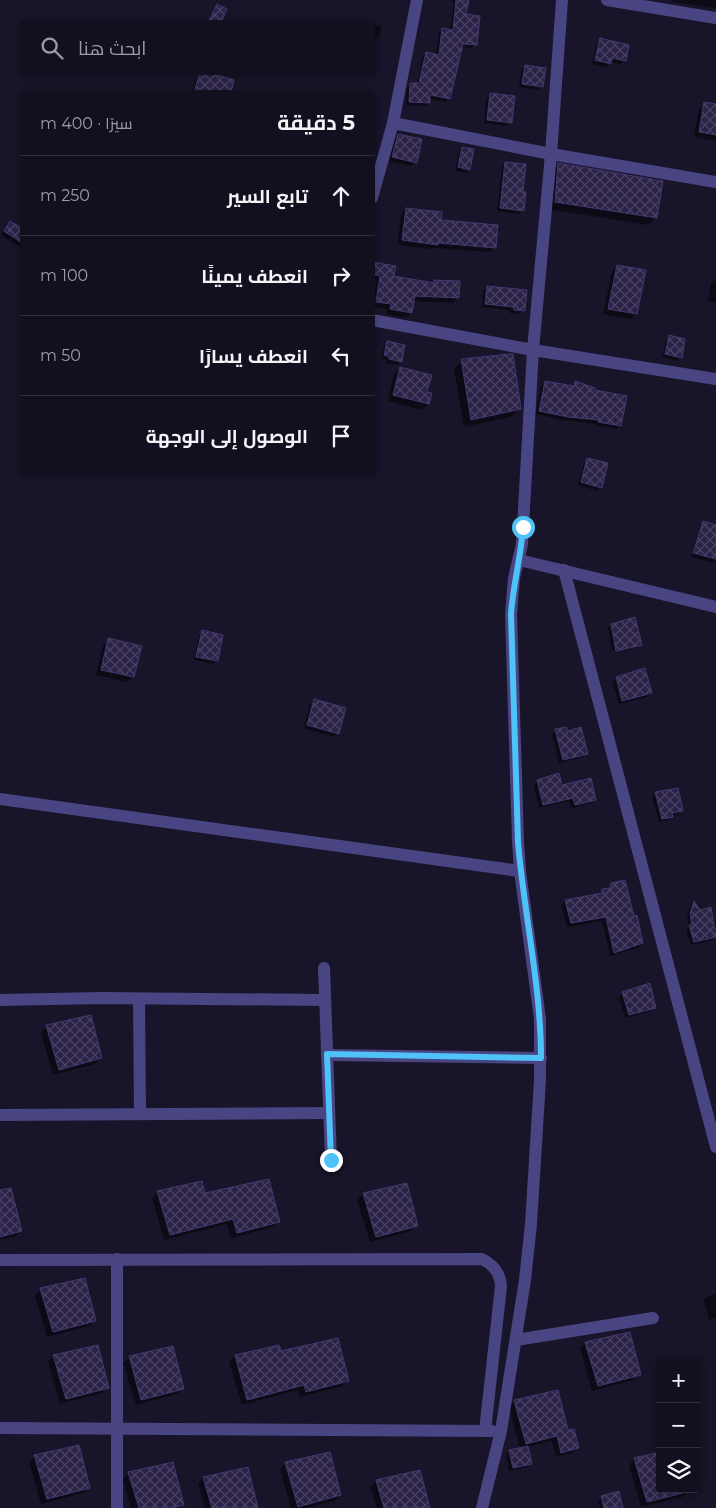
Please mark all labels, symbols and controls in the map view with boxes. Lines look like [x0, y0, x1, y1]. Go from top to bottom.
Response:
search box [20, 20, 375, 75]
icon: search [38, 34, 66, 62]
text: ابحث هنا [78, 37, 146, 60]
text: 5 دقيقة [277, 110, 355, 135]
text: سيرًا · 400 m [40, 114, 132, 133]
icon: ahead [327, 182, 355, 210]
text: تابع السير [227, 185, 308, 208]
text: 250 m [40, 186, 90, 205]
icon: right [327, 262, 355, 290]
text: انعطف يمينًا [201, 265, 308, 288]
text: 100 m [40, 266, 88, 285]
icon: left [327, 342, 355, 370]
text: انعطف يسارًا [199, 345, 308, 368]
text: 50 m [40, 346, 81, 365]
icon: arrive [327, 422, 355, 450]
text: الوصول إلى الوجهة [146, 425, 308, 448]
route start [512, 516, 535, 539]
route end [320, 1149, 343, 1172]
map controls [656, 1358, 701, 1493]
button: + [656, 1358, 701, 1403]
button: − [656, 1403, 701, 1448]
button: layers [656, 1448, 701, 1493]

